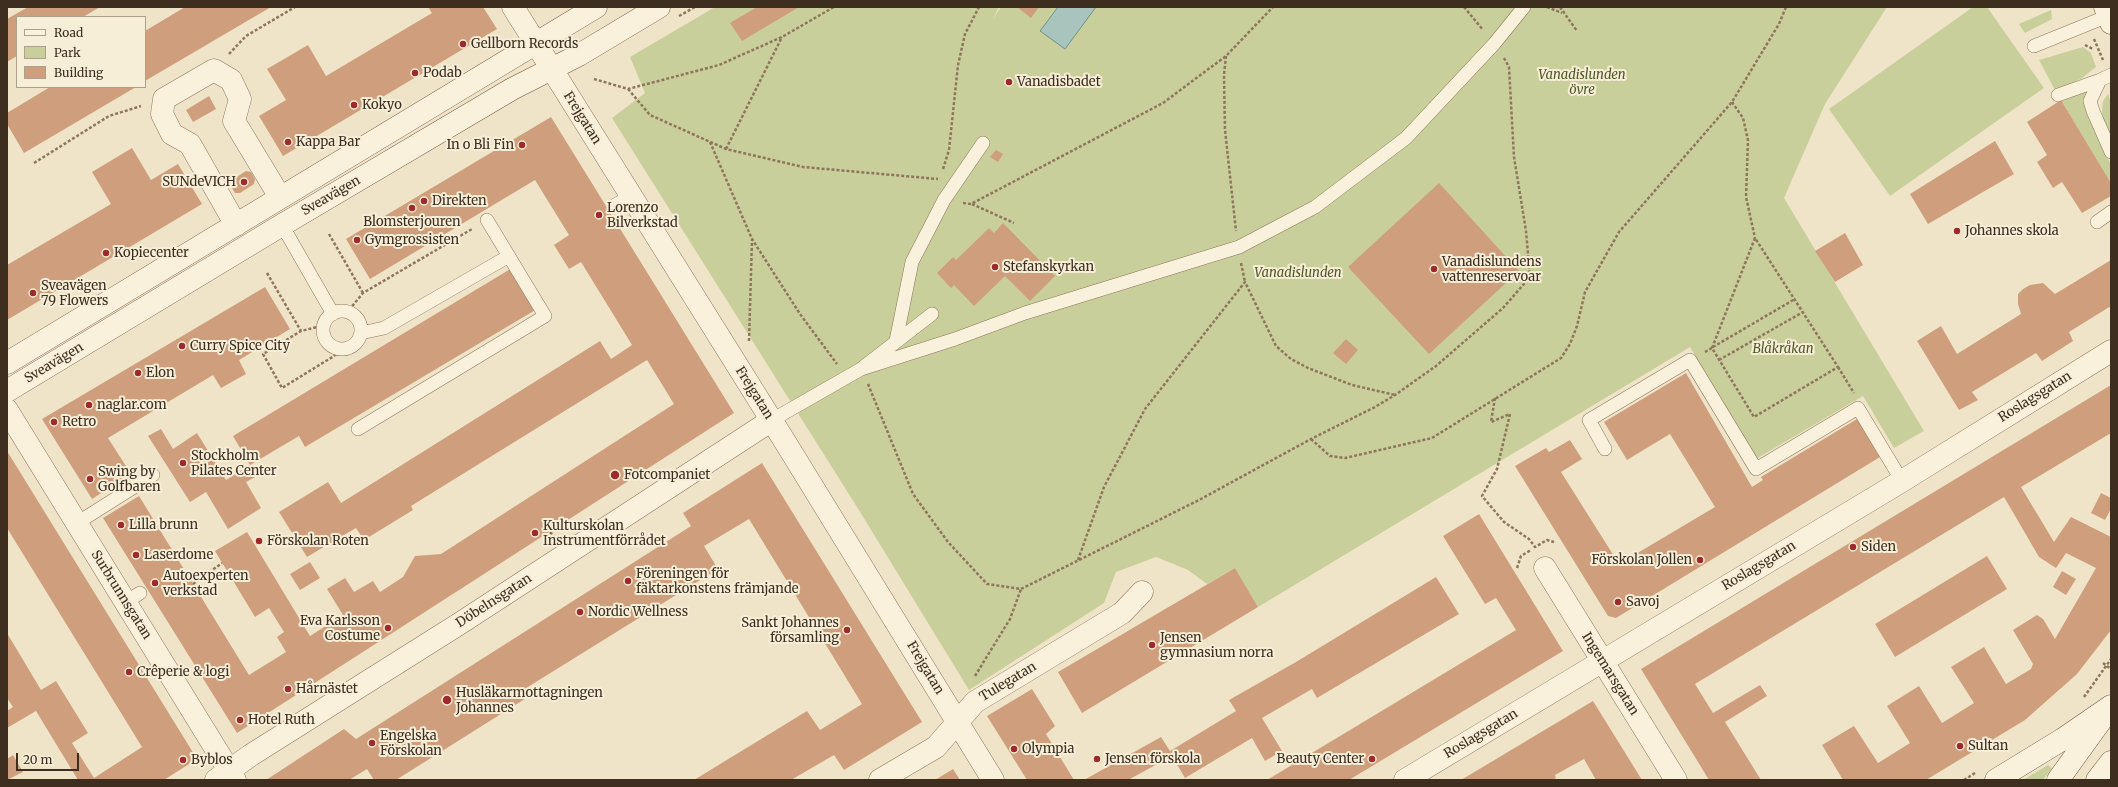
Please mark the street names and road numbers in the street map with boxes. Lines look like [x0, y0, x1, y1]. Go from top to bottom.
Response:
street label: Frejgatan [560, 89, 604, 147]
street label: Sveavägen [299, 173, 363, 219]
street label: Sveavägen [22, 339, 86, 387]
street label: Frejgatan [732, 364, 776, 422]
street label: Roslagsgatan [1996, 368, 2074, 426]
street label: Roslagsgatan [1719, 538, 1799, 594]
street label: Surbrunnsgatan [87, 548, 155, 642]
street label: Döbelnsgatan [453, 571, 535, 631]
street label: Ingemarsgatan [1578, 630, 1642, 718]
street label: Frejgatan [903, 639, 947, 697]
street label: Tulegatan [977, 659, 1039, 705]
street label: Roslagsgatan [1441, 706, 1521, 762]

